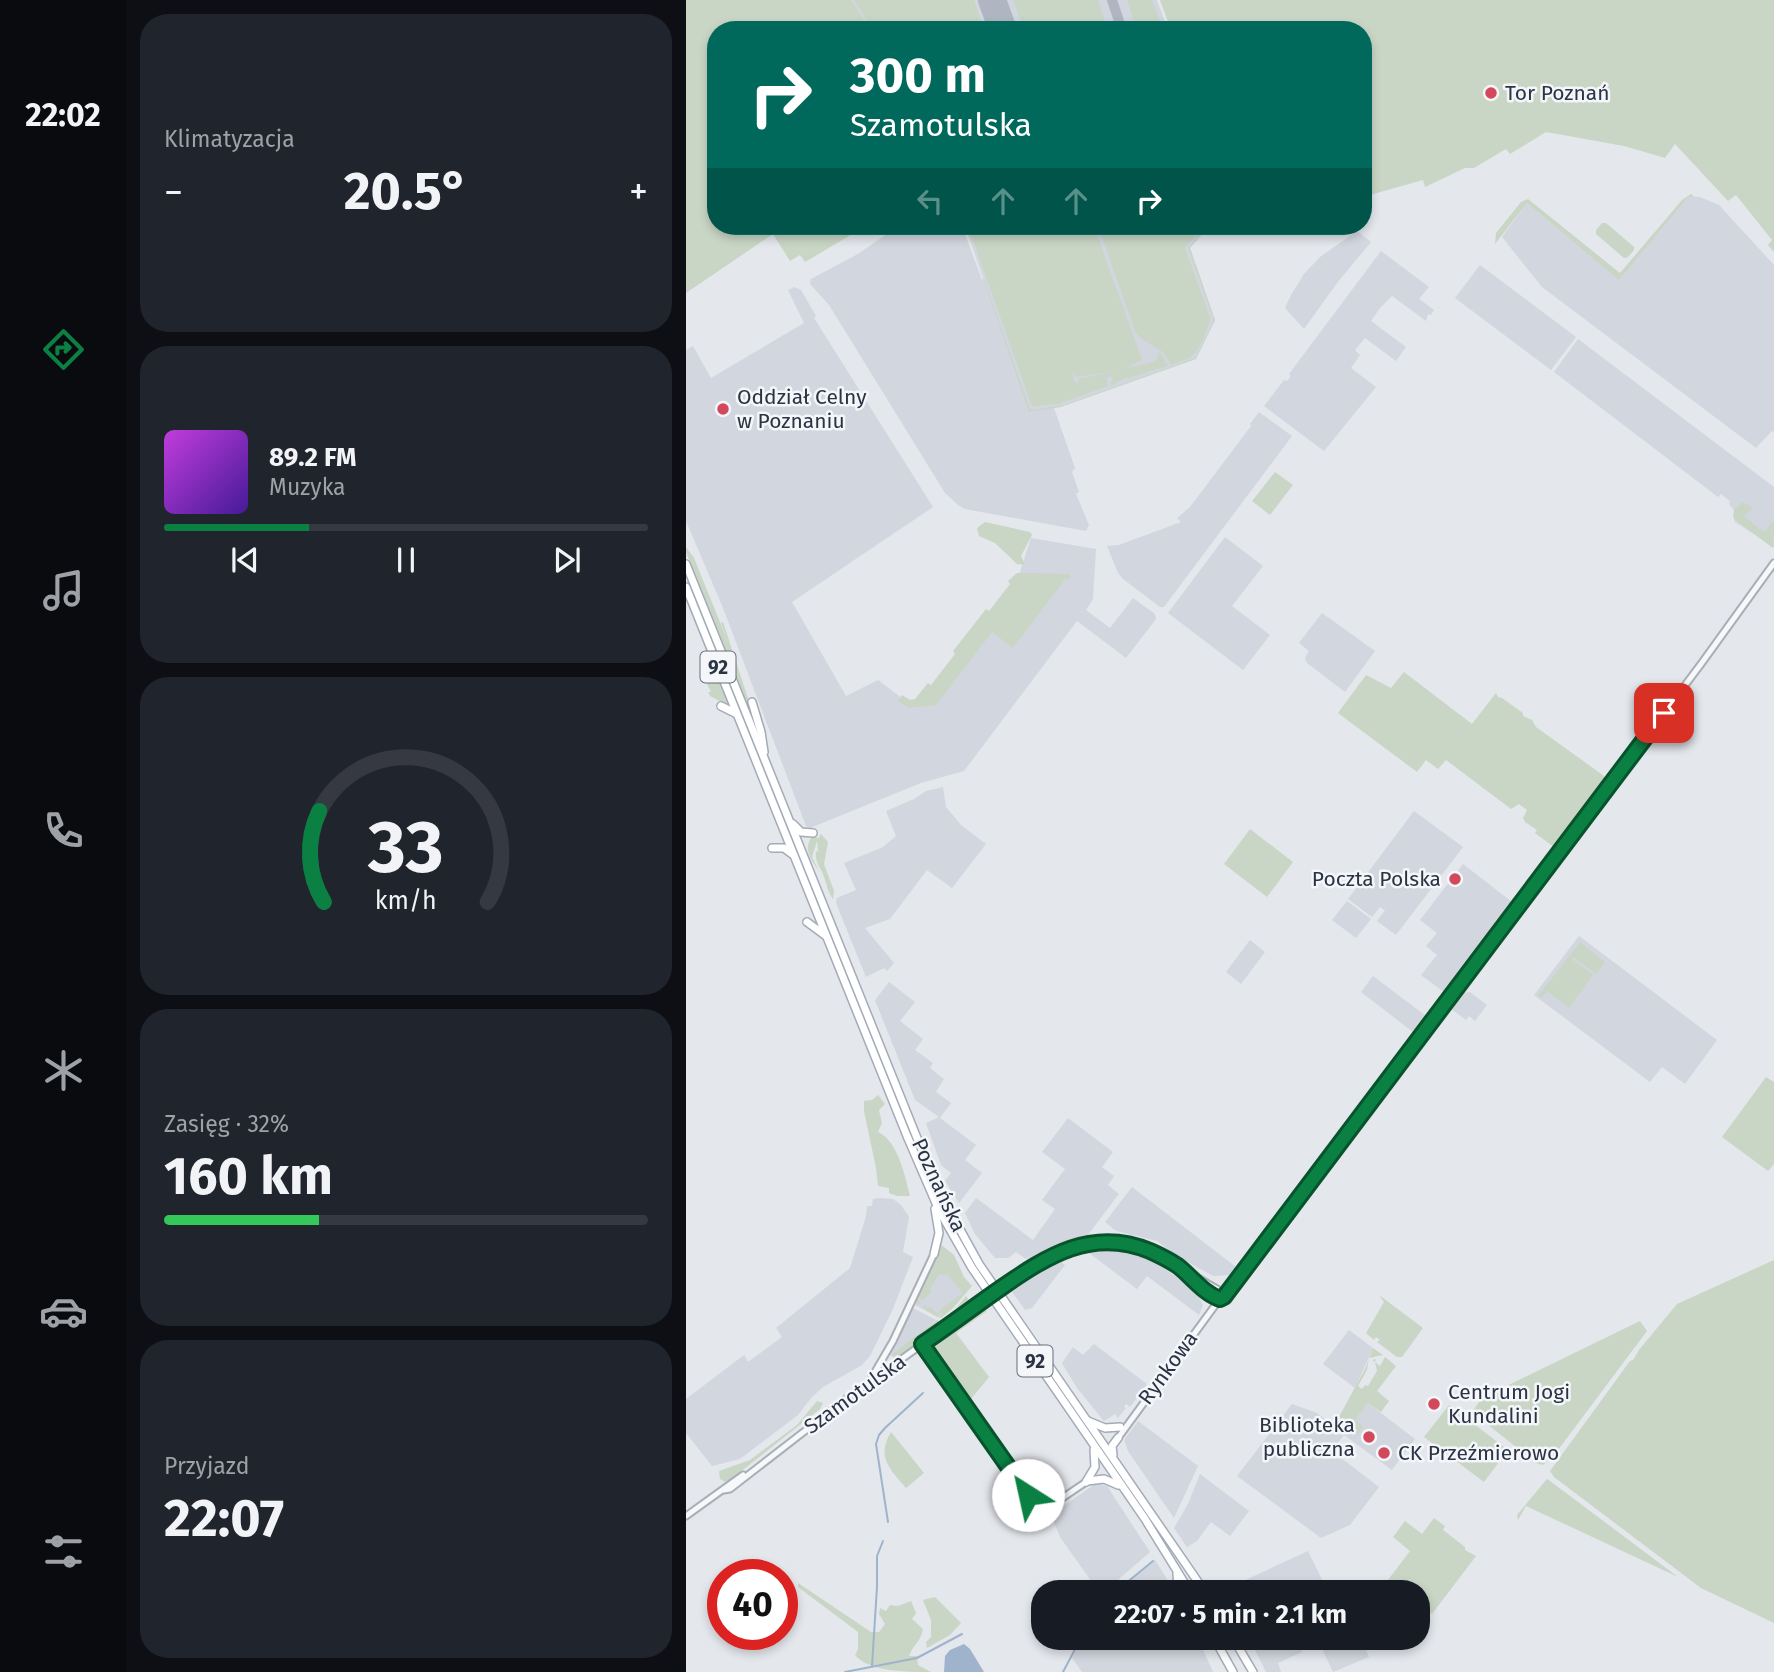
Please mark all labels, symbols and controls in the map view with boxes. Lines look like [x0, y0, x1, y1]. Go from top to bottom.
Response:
text: 300 m [850, 46, 986, 105]
icon: right [735, 49, 826, 140]
place label: Tor Poznań [1505, 80, 1610, 106]
marker: Tor Poznań [1483, 85, 1499, 101]
text: 22:02 [25, 96, 101, 134]
text: Szamotulska [850, 106, 1032, 144]
text: Klimatyzacja [164, 125, 295, 153]
text: 20.5° [344, 160, 468, 223]
text: − [164, 169, 183, 215]
text: + [629, 169, 648, 215]
icon: left [911, 182, 949, 220]
icon: ahead [984, 182, 1022, 220]
icon: ahead [1057, 182, 1095, 220]
icon: right [1130, 182, 1168, 220]
icon: directions [39, 325, 88, 374]
place label: Oddział Celny w Poznaniu [737, 384, 867, 434]
marker: Oddział Celny w Poznaniu [715, 401, 731, 417]
text: 89.2 FM [269, 442, 357, 473]
text: Muzyka [269, 473, 346, 501]
icon: previous [226, 541, 264, 579]
icon: pause [387, 541, 425, 579]
icon: next [548, 541, 586, 579]
icon: music [39, 566, 88, 615]
road number: 92 [700, 652, 736, 682]
pin [1634, 683, 1694, 743]
icon: arrive [1645, 694, 1683, 732]
text: 33 [367, 804, 444, 891]
icon: phone [39, 806, 88, 855]
place label: Poczta Polska [1312, 866, 1441, 892]
marker: Poczta Polska [1447, 871, 1463, 887]
text: km/h [375, 886, 437, 916]
icon: climate [39, 1046, 88, 1095]
text: Zasięg · 32% [164, 1110, 289, 1138]
street label: Poznańska [906, 1134, 972, 1236]
text: 160 km [164, 1145, 333, 1208]
icon: car [39, 1287, 88, 1336]
street label: Rynkowa [1133, 1326, 1203, 1410]
road number: 92 [1018, 1345, 1052, 1376]
street label: Szamotulska [799, 1348, 911, 1440]
place label: Centrum Jogi Kundalini [1448, 1379, 1570, 1429]
marker: Centrum Jogi Kundalini [1426, 1396, 1442, 1412]
place label: Biblioteka publiczna [1259, 1412, 1355, 1462]
marker: Biblioteka publiczna [1361, 1429, 1377, 1445]
place label: CK Przeźmierowo [1398, 1440, 1559, 1466]
marker: CK Przeźmierowo [1376, 1445, 1392, 1461]
text: Przyjazd [164, 1452, 250, 1480]
position arrow [991, 1458, 1065, 1532]
text: 22:07 [164, 1487, 284, 1550]
icon: filters [39, 1527, 88, 1576]
speed limit sign: 40 [707, 1559, 798, 1650]
text: 22:07 · 5 min · 2.1 km [1114, 1599, 1347, 1630]

